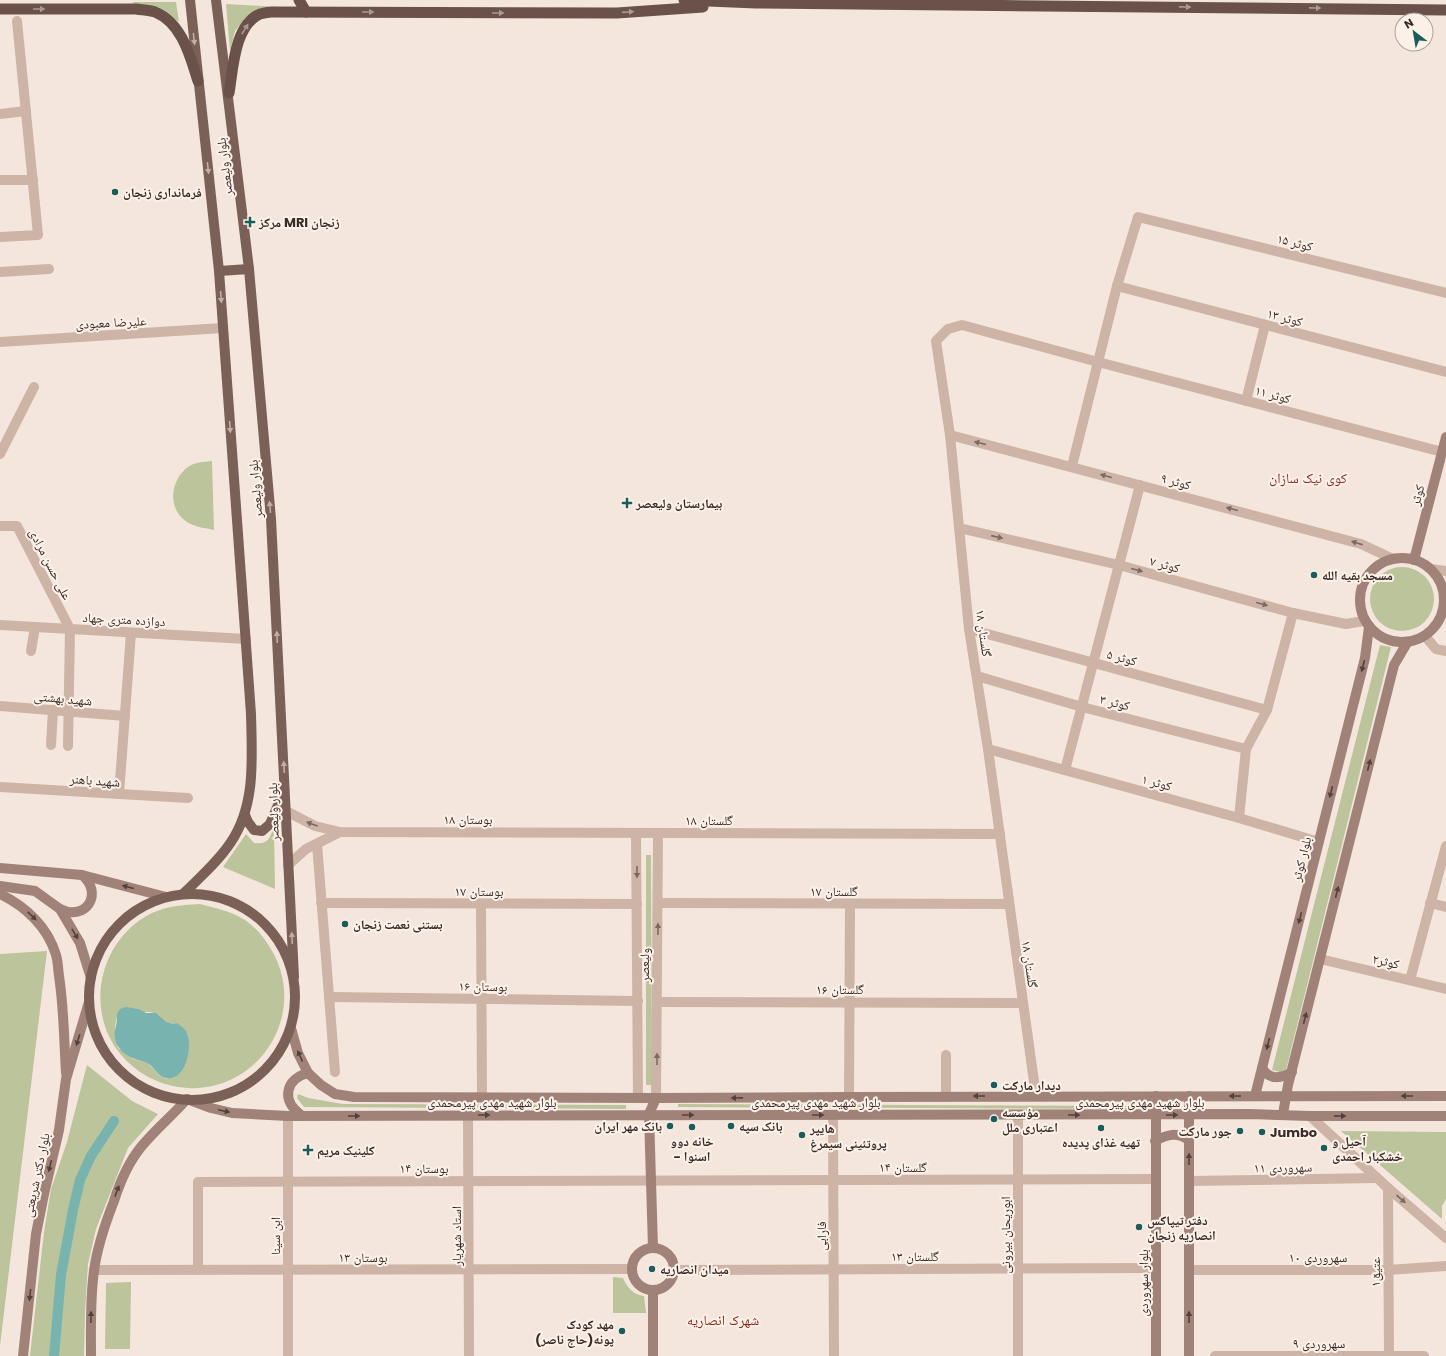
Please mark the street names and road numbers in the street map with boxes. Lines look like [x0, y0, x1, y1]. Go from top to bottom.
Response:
street label: بلوار ولیعصر [211, 137, 238, 198]
street label: ۱۵ کوثر [1275, 229, 1315, 256]
street label: کوثر ۱۳ [1265, 304, 1305, 332]
street label: علیرضا معبودی [75, 311, 148, 334]
street label: کوثر ۱۱ [1253, 381, 1293, 409]
street label: بلوار ولیعصر [243, 459, 268, 520]
street label: کوثر ۹ [1159, 468, 1194, 495]
street label: کوثر [1405, 482, 1430, 509]
street label: علی حسن مرادی [24, 525, 77, 604]
street label: کوثر ۷ [1148, 551, 1183, 578]
street label: دوازده متری جهاد [82, 608, 166, 631]
street label: گلستان ۱۸ [971, 608, 996, 659]
street label: کوثر ۵ [1105, 644, 1140, 671]
street label: شهید بهشتی [33, 686, 93, 711]
street label: کوثر ۳ [1098, 690, 1133, 716]
street label: شهید باهنر [68, 769, 121, 792]
street label: کوثر ۱ [1140, 769, 1175, 796]
street label: بلوار ولیعصر [263, 782, 284, 843]
street label: بوستان ۱۸ [444, 810, 492, 829]
street label: گلستان ۱۸ [685, 811, 734, 830]
street label: بلوار کوثر [1287, 835, 1316, 885]
street label: بوستان ۱۷ [455, 882, 503, 901]
street label: گلستان ۱۷ [810, 882, 859, 901]
street label: گلستان ۱۸ [1017, 939, 1042, 990]
street label: ولیعصر [635, 948, 654, 983]
street label: کوثر۲ [1371, 949, 1402, 974]
street label: بوستان ۱۶ [458, 977, 508, 996]
street label: گلستان ۱۶ [816, 980, 865, 999]
street label: بلوار شهید مهدی پیرمحمدی [427, 1093, 557, 1112]
street label: بلوار شهید مهدی پیرمحمدی [751, 1093, 881, 1112]
street label: بلوار شهید مهدی پیرمحمدی [1075, 1093, 1205, 1112]
street label: بلوار دکتر شریعتی [18, 1131, 55, 1219]
street label: سهروردی ١١ [1254, 1157, 1312, 1178]
street label: گلستان ۱۴ [879, 1158, 928, 1177]
street label: بوستان ۱۴ [400, 1159, 448, 1178]
street label: ابوریحان بیرونی [996, 1196, 1015, 1274]
street label: استاد شهریار [447, 1206, 466, 1267]
street label: ابن سینا [266, 1217, 285, 1255]
street label: فارابی [812, 1221, 831, 1251]
street label: گلستان ۱۳ [891, 1247, 940, 1266]
street label: بوستان ۱۳ [339, 1248, 387, 1267]
street label: سهروردی ۱۰ [1289, 1248, 1347, 1267]
street label: بلوار سهروردی [1134, 1249, 1153, 1317]
street label: عتیق۱ [1366, 1257, 1385, 1287]
street label: سهروردی ۹ [1293, 1334, 1345, 1353]

